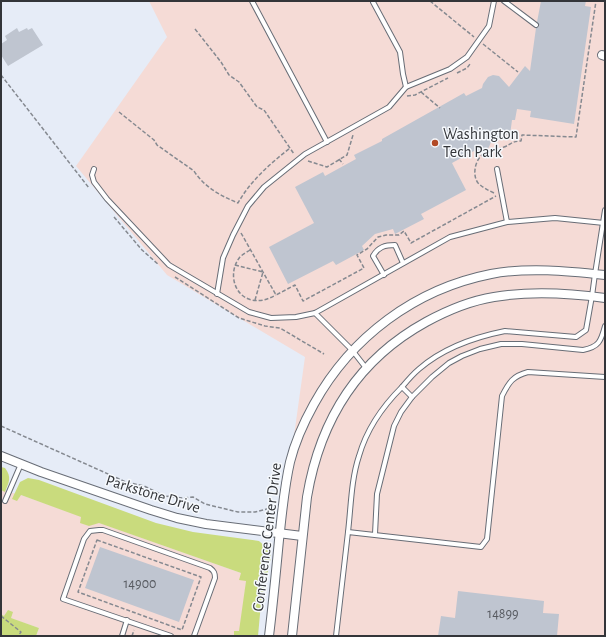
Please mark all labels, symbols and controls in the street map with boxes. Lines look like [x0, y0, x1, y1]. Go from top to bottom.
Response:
place label: Washington Tech Park [443, 126, 519, 160]
marker: Washington Tech Park [430, 138, 440, 148]
street label: Conference Center Drive [250, 462, 284, 612]
street label: Parkstone Drive [104, 472, 202, 516]
house number: 14900 [124, 577, 156, 591]
house number: 14899 [487, 607, 519, 621]

